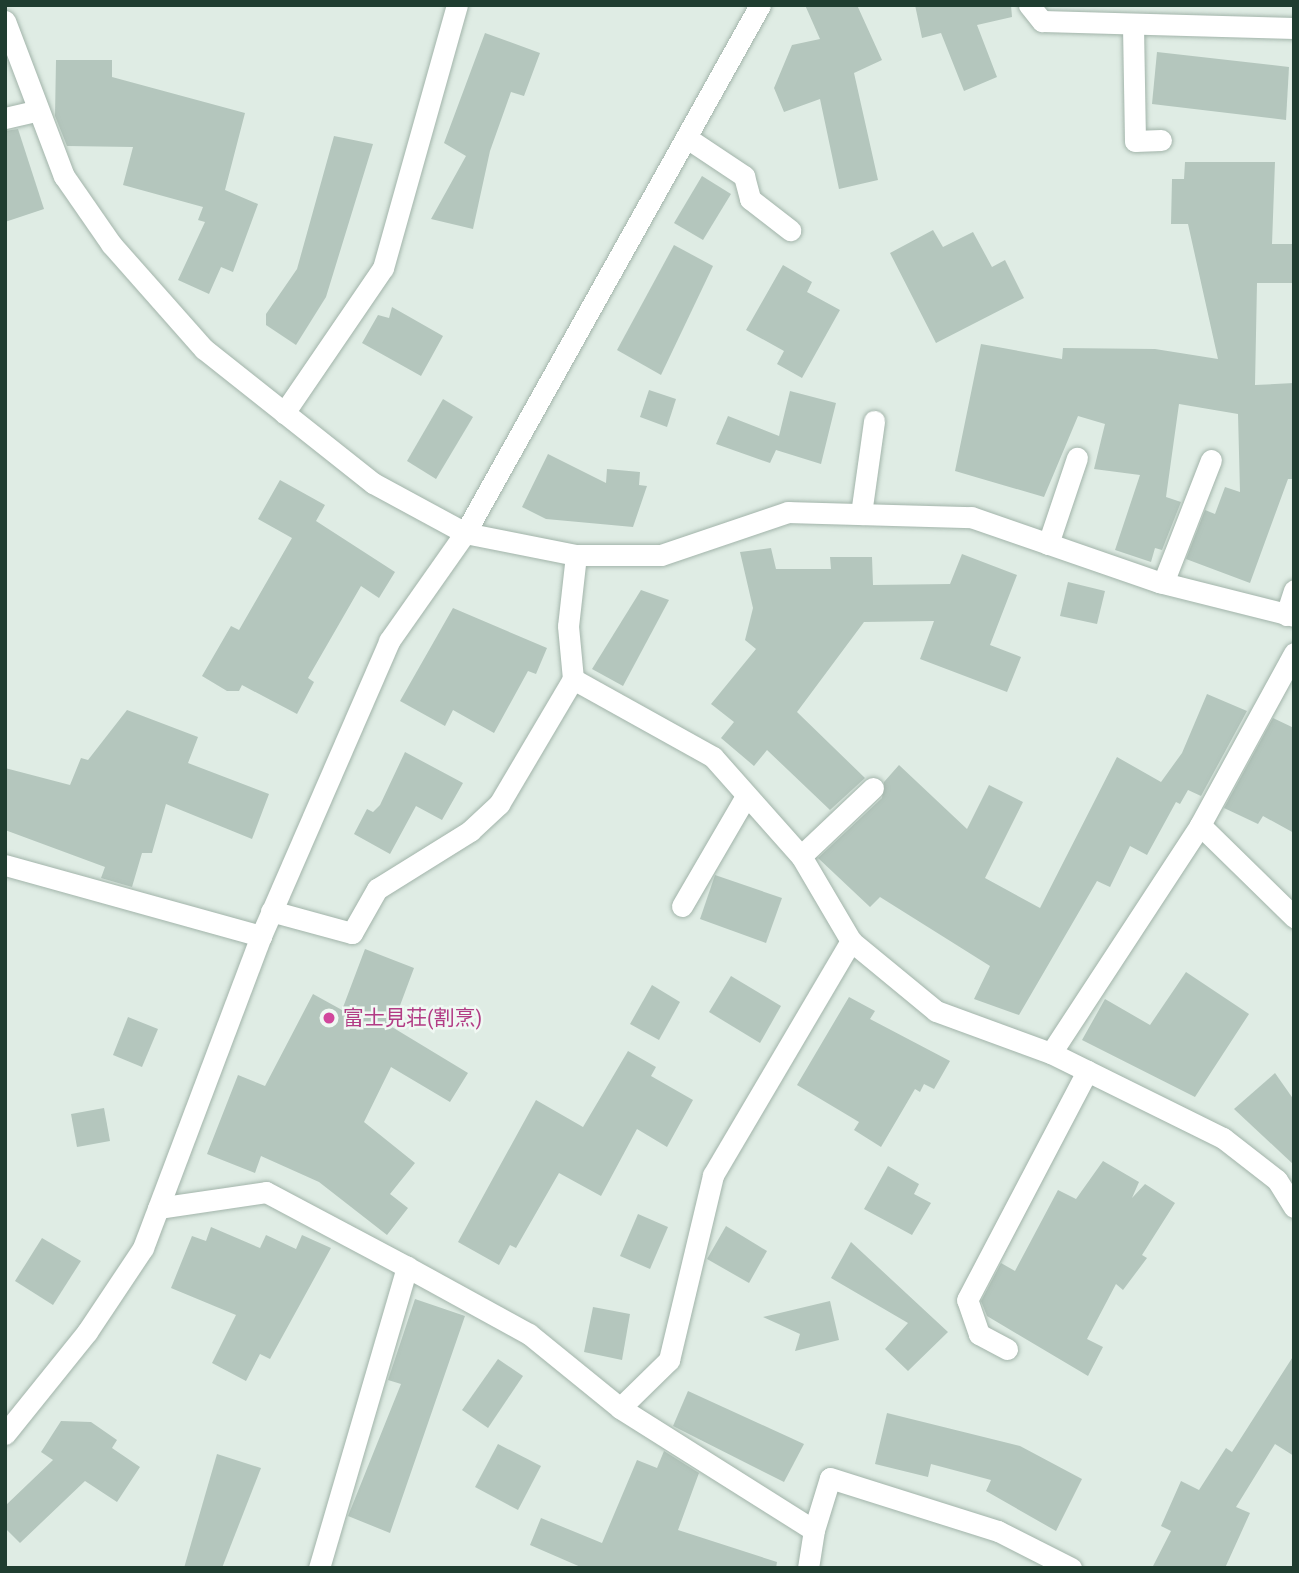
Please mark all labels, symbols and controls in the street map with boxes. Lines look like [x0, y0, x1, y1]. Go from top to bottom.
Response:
place label: 富士見荘(割烹) [343, 1005, 482, 1031]
marker: 富士見荘(割烹) [321, 1010, 337, 1026]

